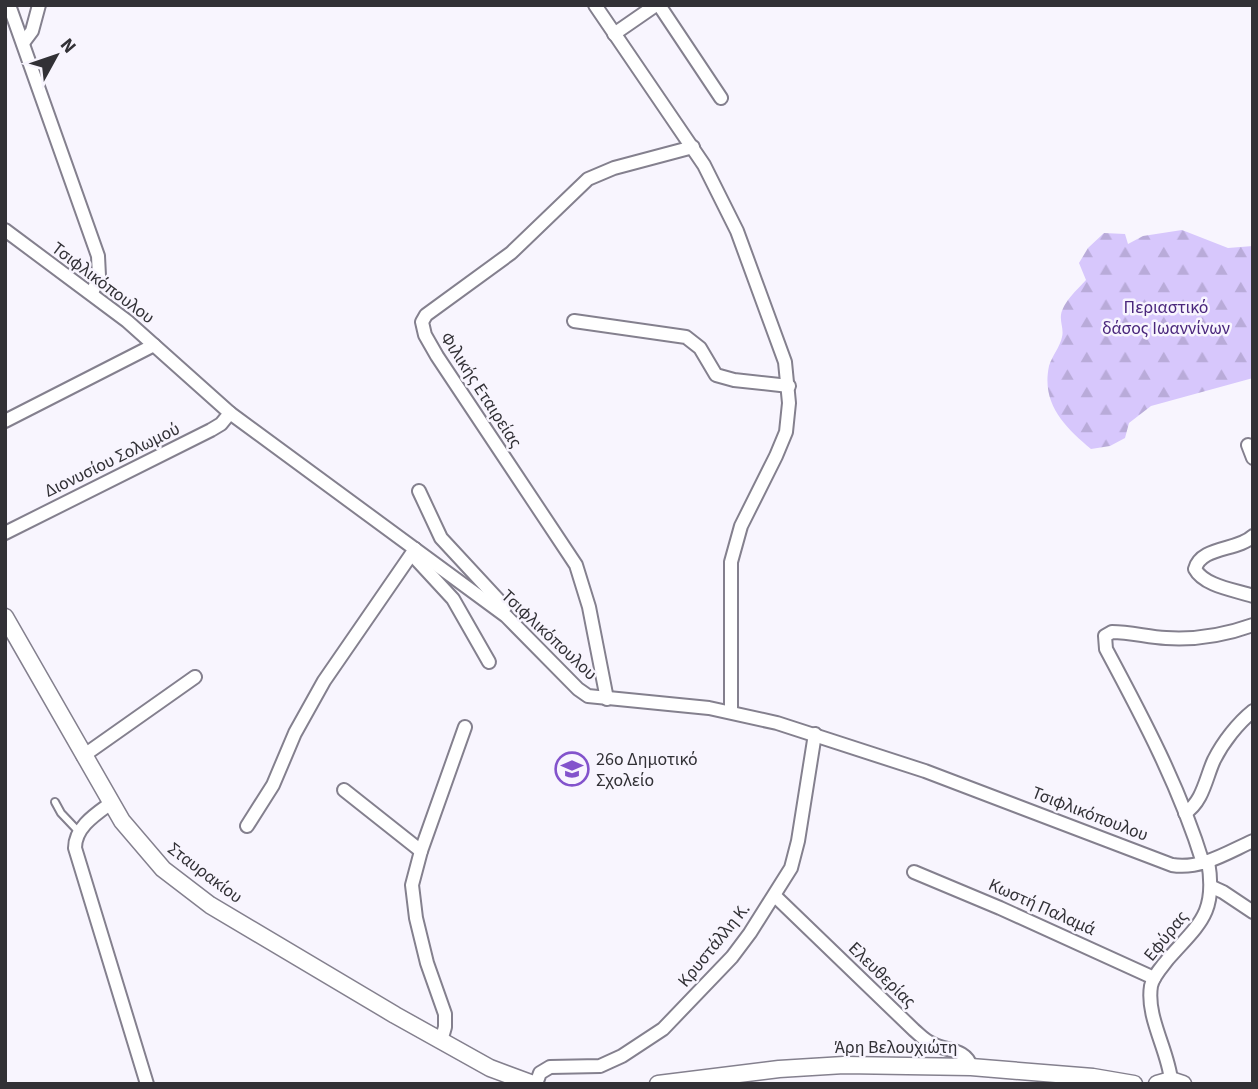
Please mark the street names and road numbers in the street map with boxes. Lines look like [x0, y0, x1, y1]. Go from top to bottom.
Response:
street label: Τσιφλικόπουλου [46, 236, 160, 330]
street label: Φιλικής Εταιρείας [434, 327, 528, 453]
street label: Διονυσίου Σολωμού [40, 416, 184, 504]
street label: Τσιφλικόπουλου [496, 584, 602, 686]
street label: Τσιφλικόπουλου [1028, 780, 1152, 848]
street label: Σταυρακίου [162, 837, 248, 909]
street label: Κωστή Παλαμά [984, 872, 1100, 942]
street label: Κρυστάλλη Κ. [672, 897, 756, 993]
street label: Εφύρας [1138, 905, 1194, 967]
street label: Ελευθερίας [843, 936, 921, 1014]
street label: Άρη Βελουχιώτη [835, 1035, 957, 1060]

